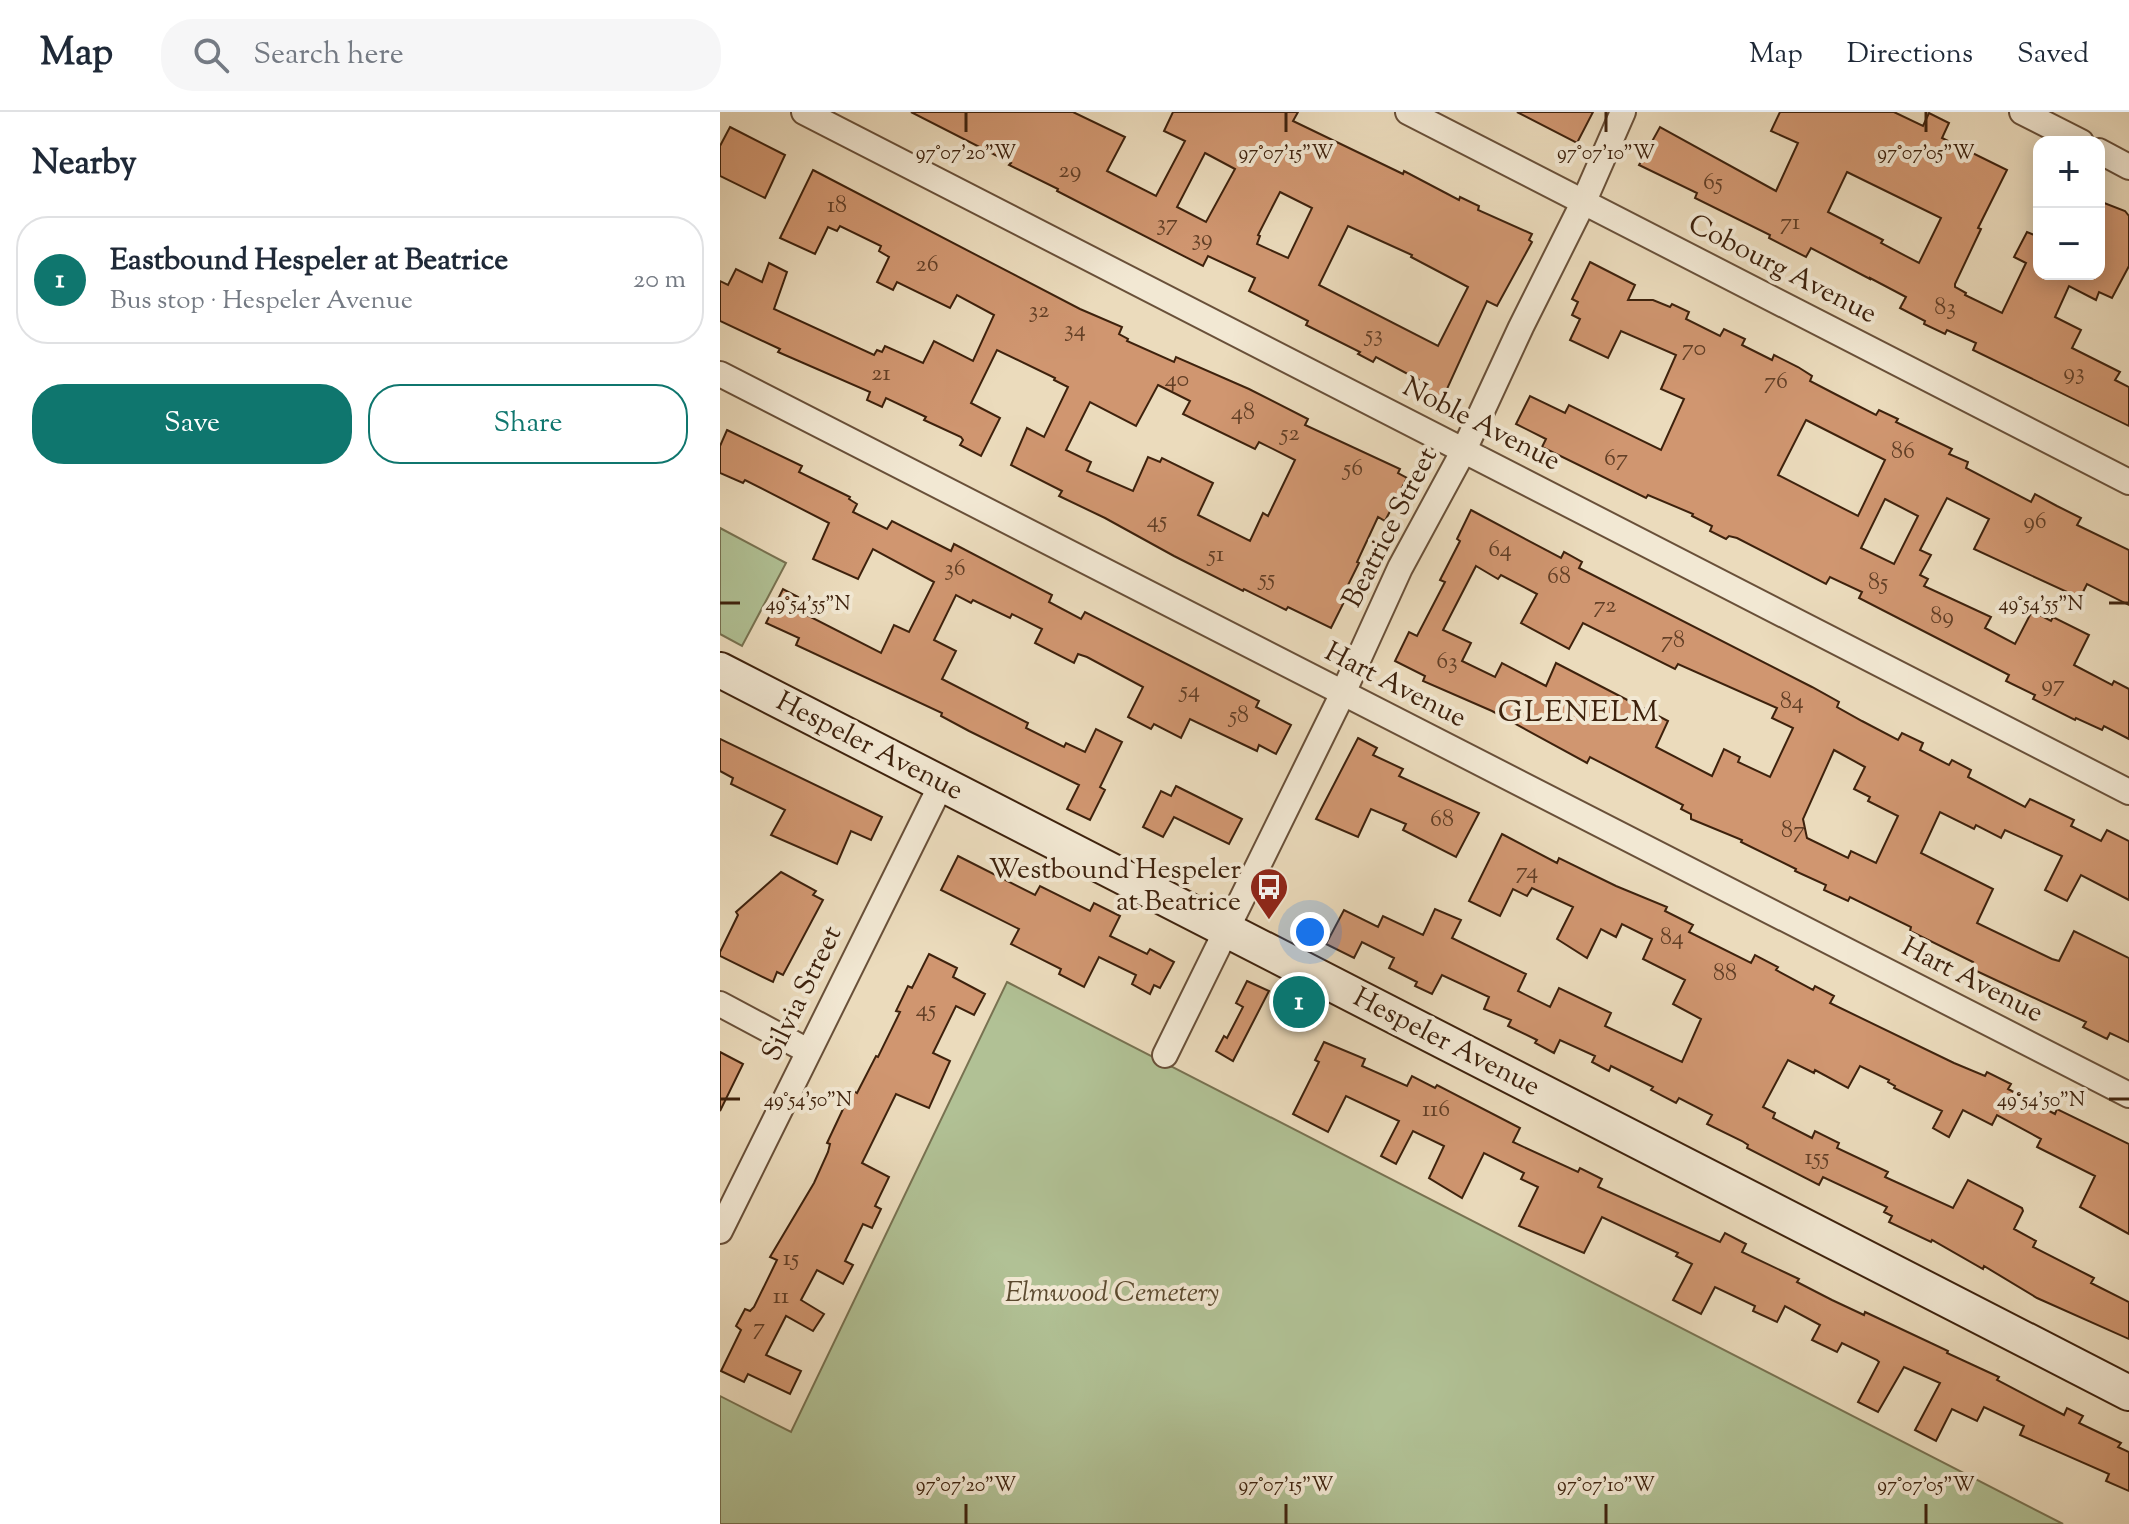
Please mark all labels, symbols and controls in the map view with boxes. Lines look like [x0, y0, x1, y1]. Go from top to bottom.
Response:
search box [161, 19, 721, 91]
text: Map [40, 28, 113, 82]
icon: search [189, 33, 233, 77]
text: Search here [253, 34, 404, 77]
text: Map [1749, 35, 1803, 75]
text: Directions [1847, 35, 1973, 75]
text: Saved [2017, 35, 2089, 75]
map controls [2033, 136, 2105, 280]
button: + [2033, 136, 2105, 208]
text: Nearby [32, 140, 137, 189]
text: 97°07'20"W [916, 140, 1016, 169]
text: 97°07'15"W [1239, 140, 1333, 169]
text: 97°07'10"W [1557, 140, 1655, 169]
text: 97°07'05"W [1877, 140, 1975, 169]
house number: 29 [1059, 154, 1081, 188]
house number: 65 [1703, 166, 1723, 200]
house number: 18 [827, 189, 847, 223]
street label: Cobourg Avenue [1681, 205, 1883, 335]
house number: 71 [1780, 206, 1800, 240]
house number: 37 [1156, 207, 1178, 241]
button: − [2033, 208, 2105, 280]
house number: 39 [1191, 222, 1213, 256]
text: Eastbound Hespeler at Beatrice [110, 240, 508, 283]
house number: 26 [915, 248, 939, 282]
text: 1 [56, 262, 64, 299]
text: 20 m [633, 262, 686, 299]
text: Bus stop · Hespeler Avenue [110, 283, 413, 320]
house number: 83 [1934, 291, 1956, 325]
house number: 32 [1029, 294, 1049, 328]
house number: 34 [1064, 313, 1086, 347]
house number: 53 [1363, 318, 1383, 352]
house number: 70 [1682, 332, 1706, 366]
house number: 93 [2063, 356, 2085, 390]
house number: 21 [871, 357, 891, 391]
house number: 40 [1165, 363, 1189, 397]
house number: 76 [1764, 365, 1788, 399]
street label: Noble Avenue [1395, 368, 1567, 482]
button: Save [32, 384, 352, 464]
button: Share [368, 384, 688, 464]
house number: 48 [1231, 396, 1255, 430]
house number: 52 [1278, 417, 1300, 451]
house number: 86 [1891, 435, 1915, 469]
street label: Beatrice Street [1333, 441, 1449, 615]
house number: 67 [1604, 442, 1628, 476]
house number: 56 [1341, 452, 1363, 486]
house number: 45 [1147, 504, 1167, 538]
house number: 96 [2023, 505, 2047, 539]
house number: 64 [1488, 533, 1512, 567]
house number: 51 [1206, 538, 1224, 572]
house number: 36 [944, 552, 966, 586]
house number: 68 [1547, 560, 1571, 594]
house number: 55 [1257, 562, 1275, 596]
house number: 85 [1868, 566, 1888, 600]
house number: 72 [1593, 589, 1617, 623]
text: 49°54'55"N [766, 591, 850, 620]
text: 49°54'55"N [1999, 591, 2083, 620]
house number: 89 [1930, 600, 1954, 634]
house number: 78 [1661, 624, 1685, 658]
street label: Hart Avenue [1317, 633, 1473, 739]
house number: 63 [1436, 645, 1458, 679]
house number: 97 [2041, 668, 2065, 702]
house number: 54 [1178, 674, 1200, 708]
street label: Hespeler Avenue [768, 683, 970, 811]
house number: 84 [1780, 685, 1804, 719]
district label: GLENELM [1498, 692, 1660, 735]
house number: 58 [1227, 699, 1249, 733]
house number: 68 [1430, 803, 1454, 837]
house number: 87 [1781, 814, 1805, 848]
place label: Westbound Hespeler at Beatrice [989, 851, 1241, 923]
house number: 74 [1516, 855, 1538, 889]
bus stop icon: Westbound Hespeler at Beatrice [1248, 866, 1290, 921]
your location [1290, 912, 1330, 952]
street label: Silvia Street [753, 919, 853, 1068]
house number: 84 [1660, 921, 1684, 955]
street label: Hart Avenue [1894, 928, 2050, 1034]
house number: 88 [1713, 957, 1737, 991]
pin: 1 [1273, 972, 1325, 1032]
street label: Hespeler Avenue [1345, 979, 1547, 1107]
house number: 45 [916, 993, 936, 1027]
text: 49°54'50"N [764, 1087, 852, 1116]
text: 49°54'50"N [1997, 1087, 2085, 1116]
house number: 116 [1422, 1093, 1450, 1127]
house number: 155 [1805, 1141, 1829, 1175]
house number: 15 [783, 1242, 799, 1276]
park label: Elmwood Cemetery [1005, 1274, 1219, 1314]
house number: 11 [773, 1280, 789, 1314]
house number: 7 [753, 1311, 765, 1345]
text: 97°07'20"W [916, 1472, 1016, 1501]
text: 97°07'15"W [1239, 1472, 1333, 1501]
text: 97°07'10"W [1557, 1472, 1655, 1501]
text: 97°07'05"W [1877, 1472, 1975, 1501]

